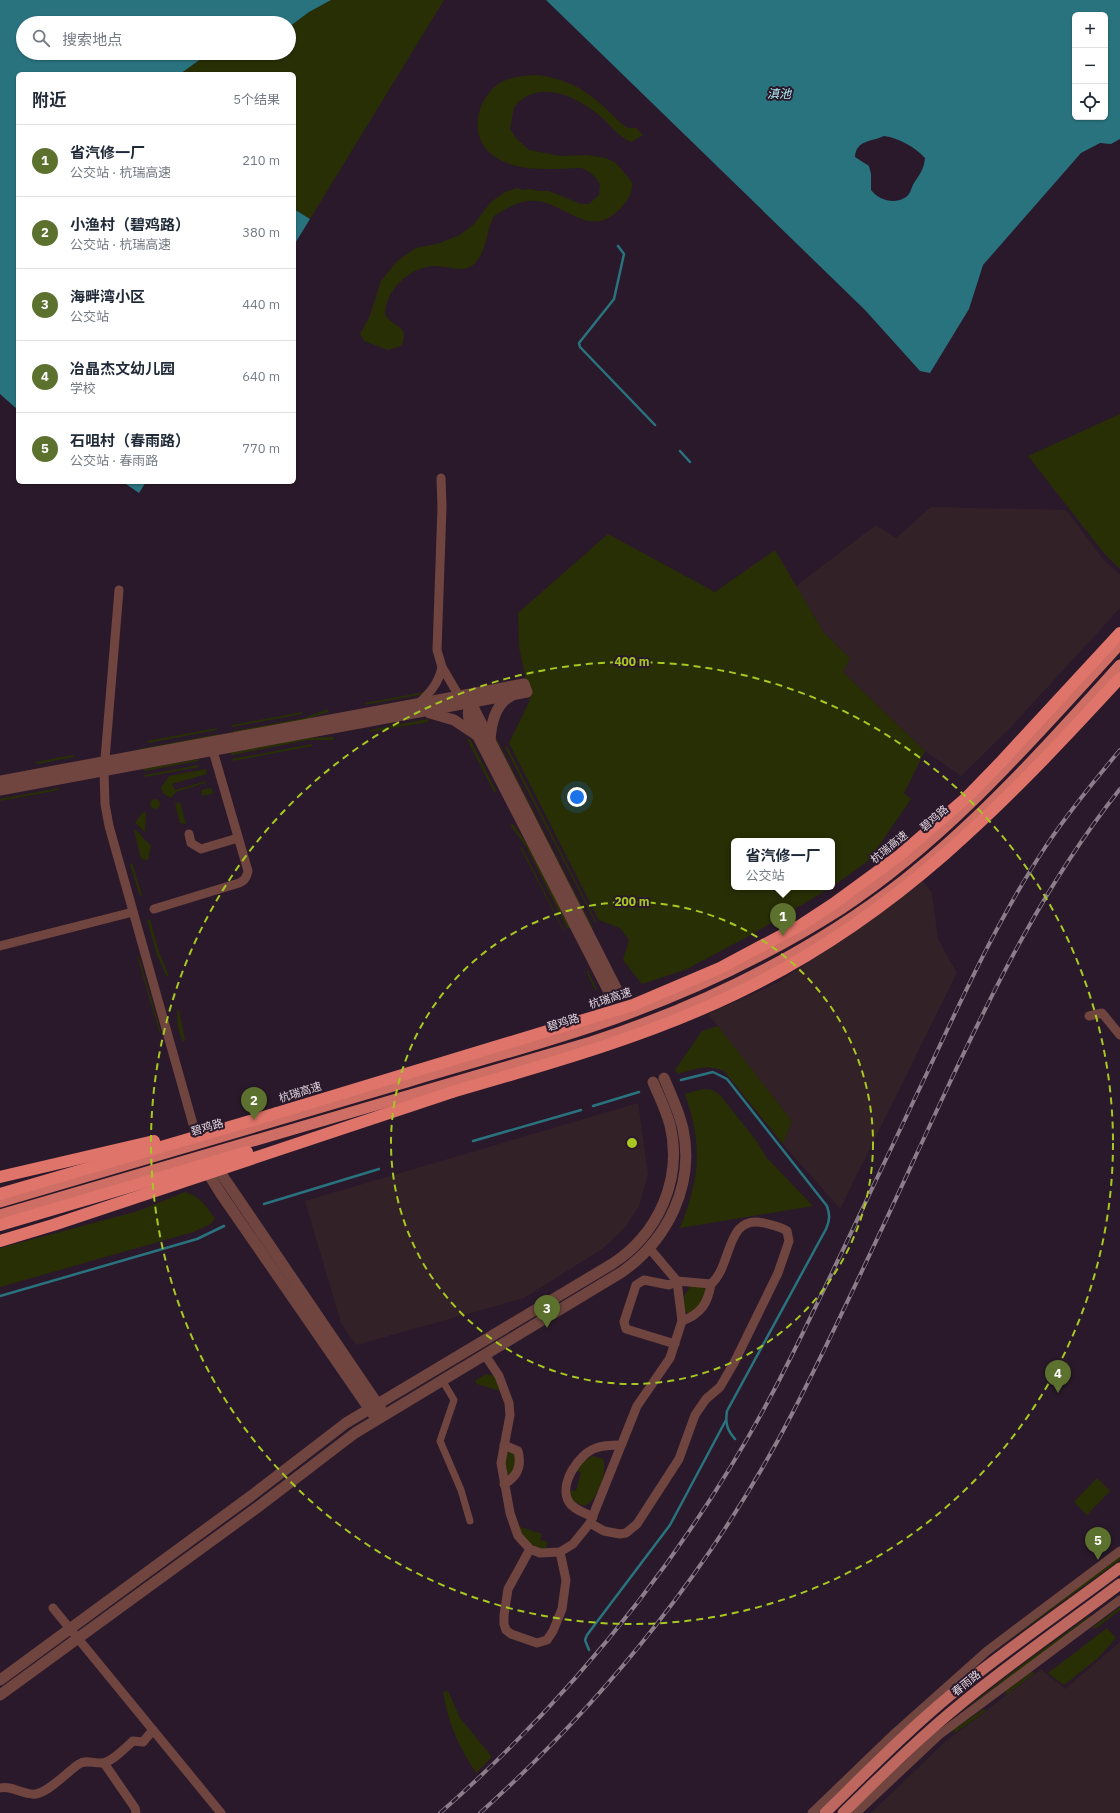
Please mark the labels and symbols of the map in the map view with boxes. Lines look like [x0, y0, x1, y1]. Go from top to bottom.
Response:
water label: 滇池 [767, 86, 792, 101]
text: 400 m [614, 654, 650, 669]
your location [567, 787, 587, 807]
street label: 碧鸡路 [917, 802, 951, 834]
street label: 杭瑞高速 [867, 828, 911, 866]
text: 200 m [614, 894, 650, 909]
pin: 1 [770, 903, 796, 936]
street label: 杭瑞高速 [587, 985, 633, 1011]
street label: 碧鸡路 [545, 1010, 581, 1034]
street label: 杭瑞高速 [277, 1079, 323, 1105]
pin: 2 [241, 1087, 267, 1120]
street label: 碧鸡路 [189, 1116, 225, 1138]
centre of rings [625, 1136, 639, 1150]
pin: 3 [534, 1295, 560, 1328]
pin: 4 [1045, 1360, 1071, 1393]
pin: 5 [1085, 1527, 1111, 1560]
street label: 春雨路 [949, 1667, 983, 1699]

